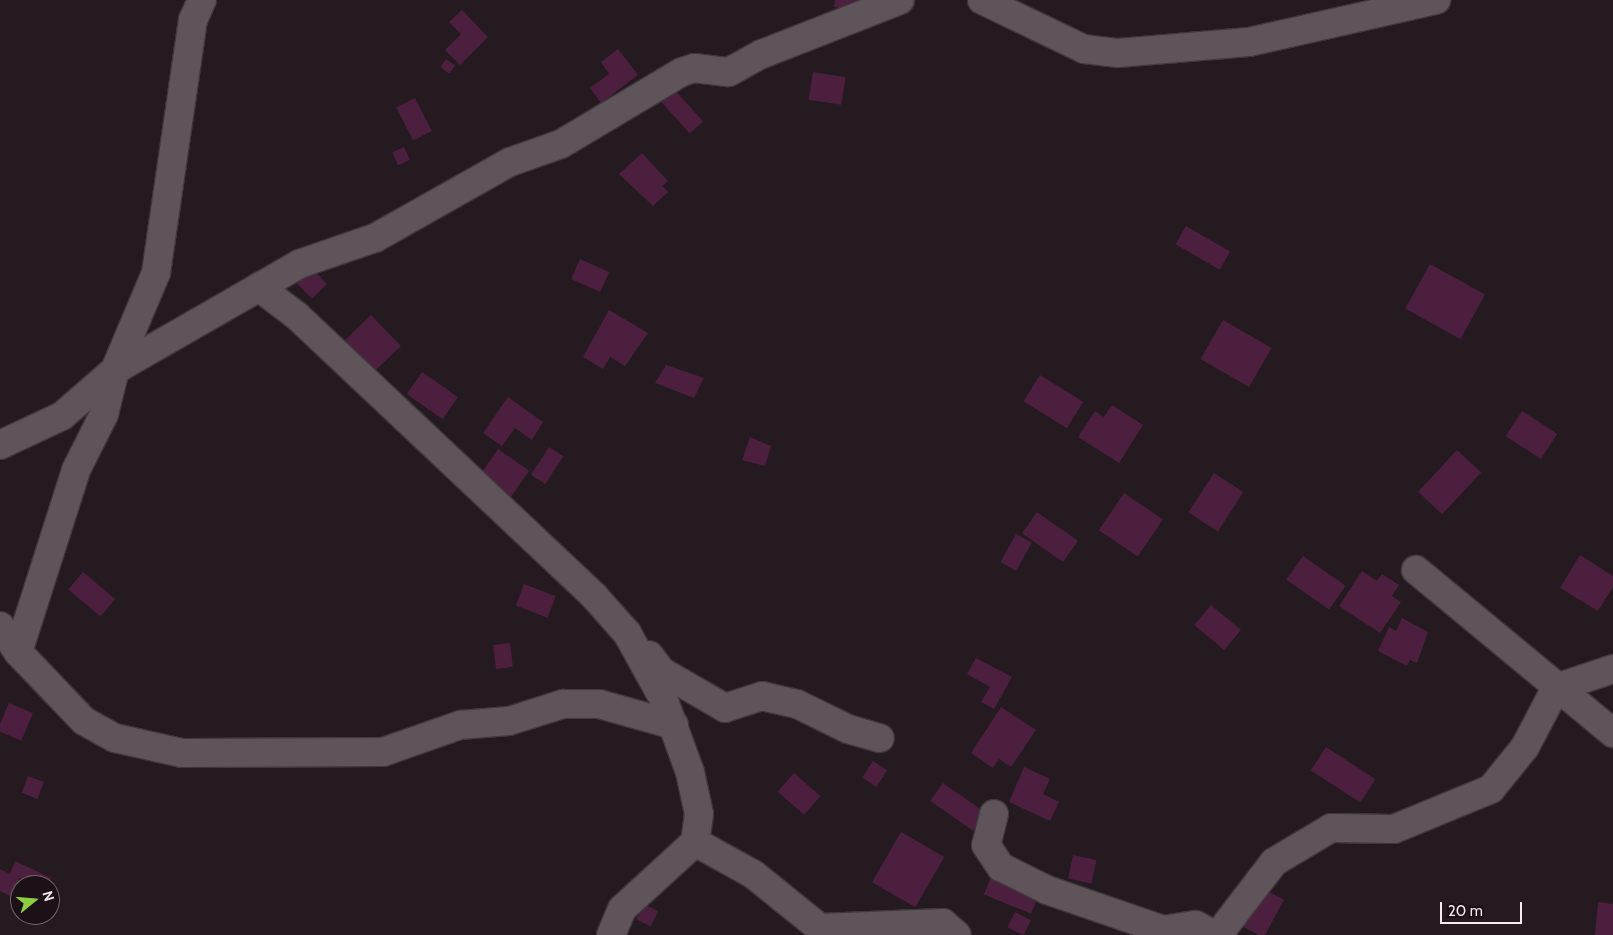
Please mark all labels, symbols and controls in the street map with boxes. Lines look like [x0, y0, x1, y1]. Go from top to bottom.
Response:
north arrow [10, 875, 60, 925]
text: N [38, 889, 58, 903]
scale bar [1443, 892, 1526, 924]
text: 20 m [1448, 902, 1483, 920]

